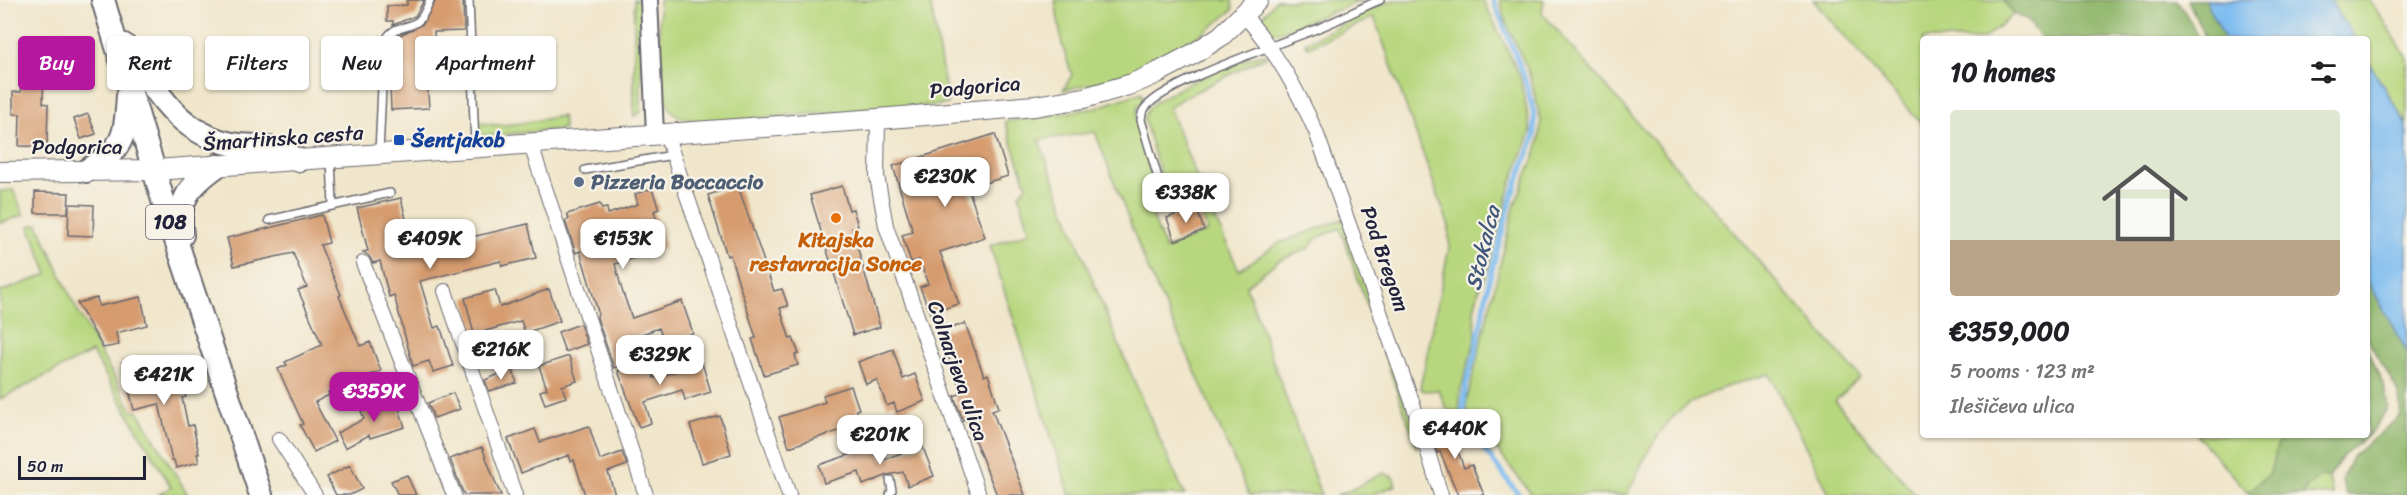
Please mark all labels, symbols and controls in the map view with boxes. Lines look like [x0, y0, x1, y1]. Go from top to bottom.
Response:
chip: Buy [18, 36, 95, 90]
chip: Rent [107, 36, 193, 90]
chip: Filters [205, 36, 309, 90]
chip: New [321, 36, 403, 90]
chip: Apartment [415, 36, 556, 90]
text: 10 homes [1950, 49, 2055, 95]
icon: filters [2307, 56, 2340, 89]
street label: Podgorica [928, 64, 1023, 110]
street label: Šmartinska cesta [201, 113, 365, 163]
place label: Šentjakob [410, 121, 505, 159]
street label: Podgorica [31, 128, 123, 166]
marker: Šentjakob [392, 133, 406, 147]
icon: home [2091, 149, 2199, 257]
pin: €230K [903, 157, 987, 208]
text: €230K [915, 159, 975, 194]
place label: Pizzeria Boccaccio [591, 163, 764, 201]
pin: €338K [1144, 173, 1228, 224]
marker: Pizzeria Boccaccio [572, 175, 586, 189]
text: €338K [1156, 175, 1216, 210]
water label: Stokalca [1453, 200, 1512, 294]
street label: Pod Bregom [1349, 201, 1421, 317]
road number: 108 [146, 205, 194, 239]
marker: Kitajska restavracija Sonce [829, 211, 843, 225]
pin: €409K [388, 219, 472, 270]
pin: €153K [581, 219, 665, 270]
text: €409K [399, 221, 461, 256]
text: €153K [594, 221, 652, 256]
place label: Kitajska restavracija Sonce [749, 221, 922, 283]
street label: Colnarjeva ulica [916, 295, 1000, 447]
text: €359,000 [1950, 308, 2070, 354]
pin: €216K [459, 330, 543, 381]
text: €216K [473, 332, 529, 367]
pin: €329K [618, 335, 702, 386]
text: €329K [630, 337, 690, 372]
text: 5 rooms · 123 m² [1950, 354, 2095, 389]
pin: €421K [122, 355, 206, 406]
text: €421K [135, 357, 193, 392]
pin: €359K [332, 372, 416, 423]
text: €359K [344, 374, 404, 409]
text: Ilešičeva ulica [1950, 389, 2075, 424]
pin: €440K [1413, 409, 1497, 460]
text: €440K [1423, 411, 1487, 446]
pin: €201K [838, 415, 922, 466]
text: €201K [851, 417, 909, 452]
text: 50 m [27, 452, 63, 481]
scale bar [18, 453, 146, 480]

